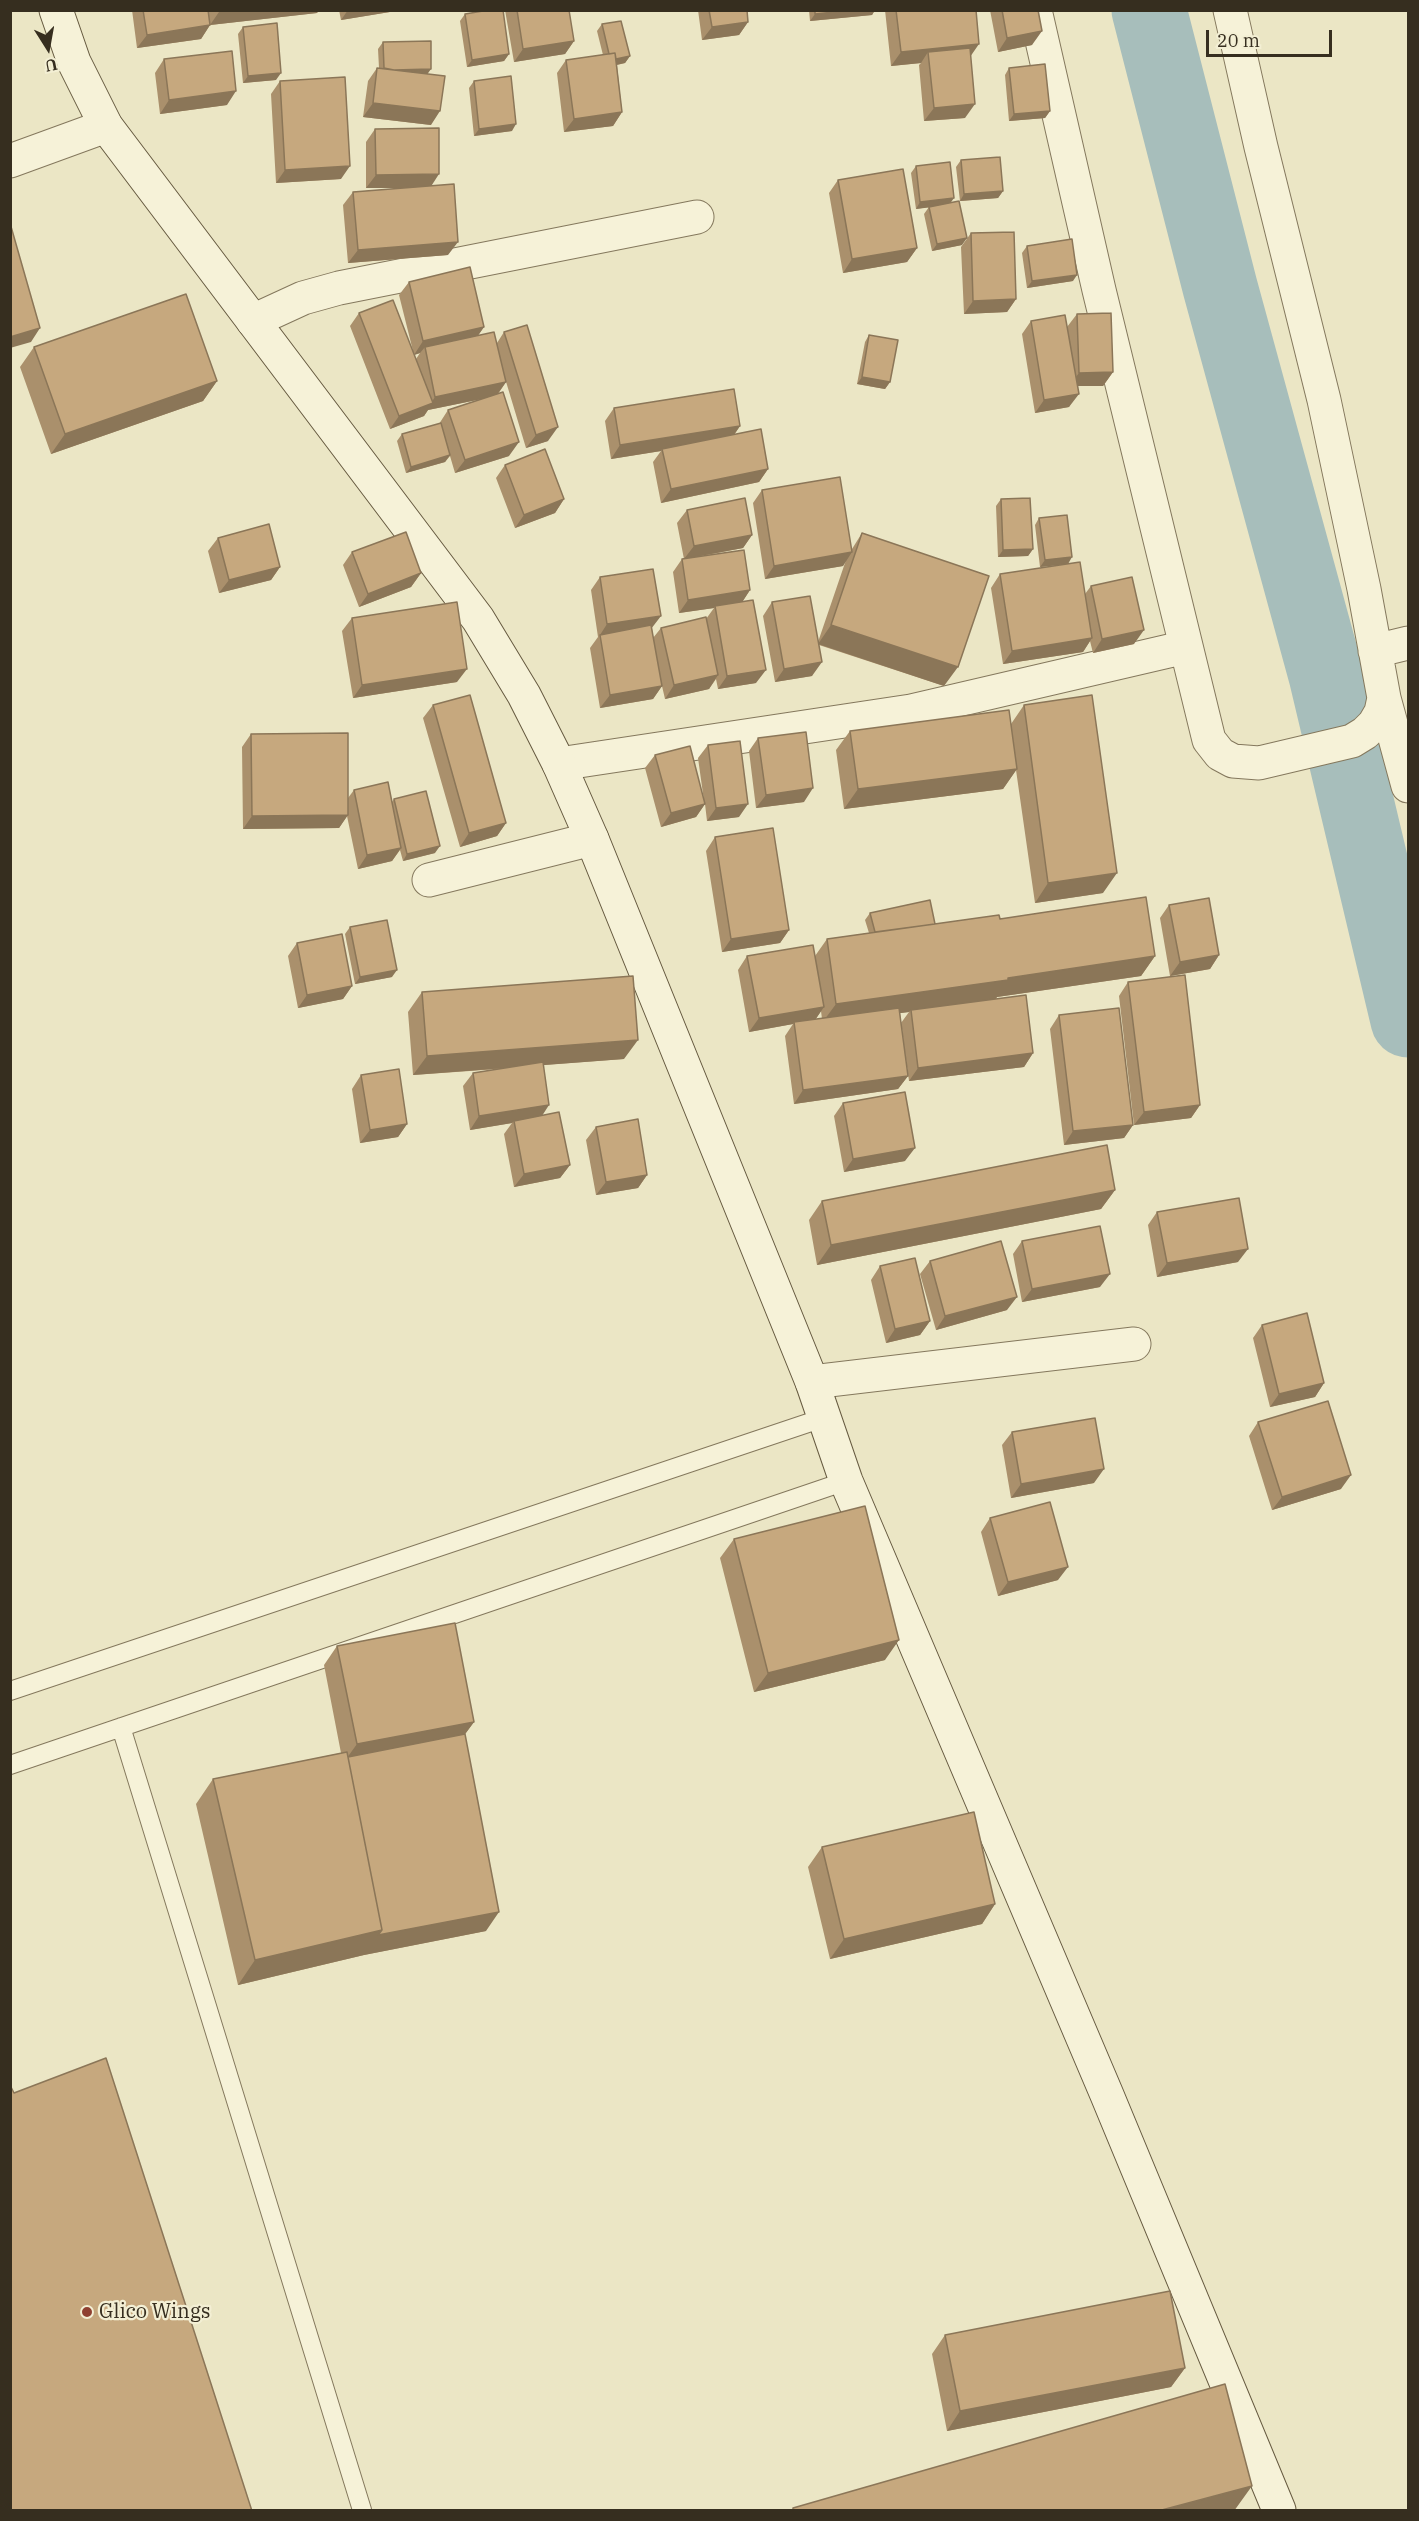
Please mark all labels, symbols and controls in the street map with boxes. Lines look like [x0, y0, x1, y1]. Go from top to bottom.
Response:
north arrow [18, 18, 78, 78]
scale bar [1209, 18, 1335, 56]
text: 20 m [1217, 29, 1260, 52]
text: U [43, 55, 59, 77]
place label: Glico Wings [99, 2300, 211, 2324]
marker: Glico Wings [80, 2305, 94, 2319]

